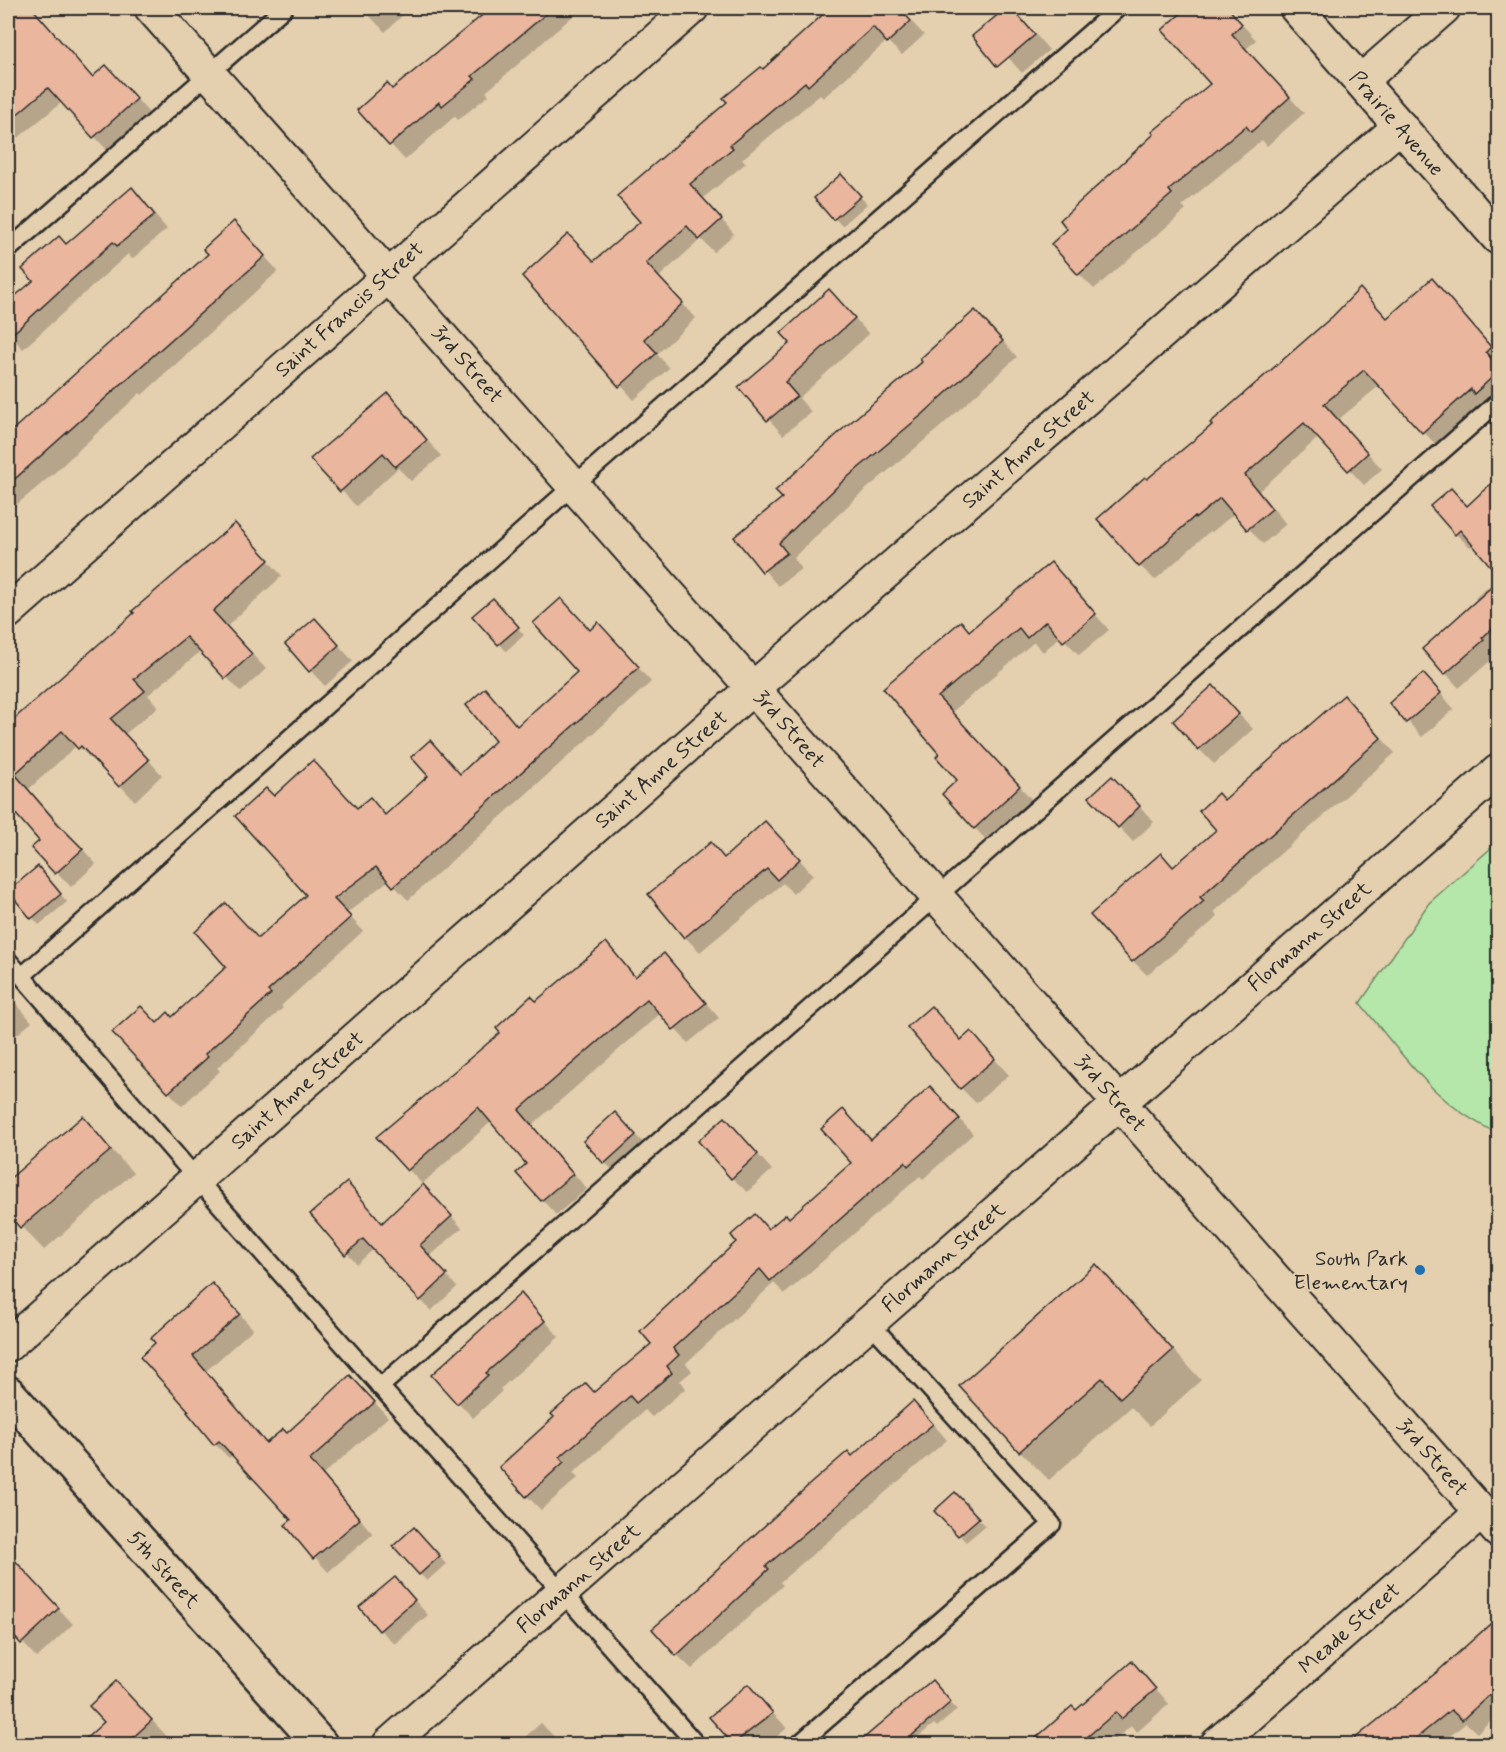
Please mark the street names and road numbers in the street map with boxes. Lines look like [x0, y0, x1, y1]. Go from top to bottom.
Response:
street label: Prairie Avenue [1343, 65, 1450, 182]
street label: Saint Francis Street [269, 235, 430, 384]
street label: 3rd Street [425, 319, 509, 410]
street label: Saint Anne Street [956, 384, 1101, 515]
street label: 3rd Street [747, 684, 831, 775]
street label: Saint Anne Street [589, 704, 734, 835]
street label: Flormann Street [1242, 875, 1378, 998]
street label: Saint Anne Street [225, 1025, 370, 1156]
street label: 3rd Street [1068, 1048, 1152, 1139]
street label: Flormann Street [876, 1196, 1012, 1319]
street label: 3rd Street [1390, 1412, 1474, 1503]
street label: Flormann Street [511, 1517, 647, 1640]
street label: 5th Street [121, 1525, 206, 1615]
street label: Meade Street [1293, 1577, 1407, 1681]

